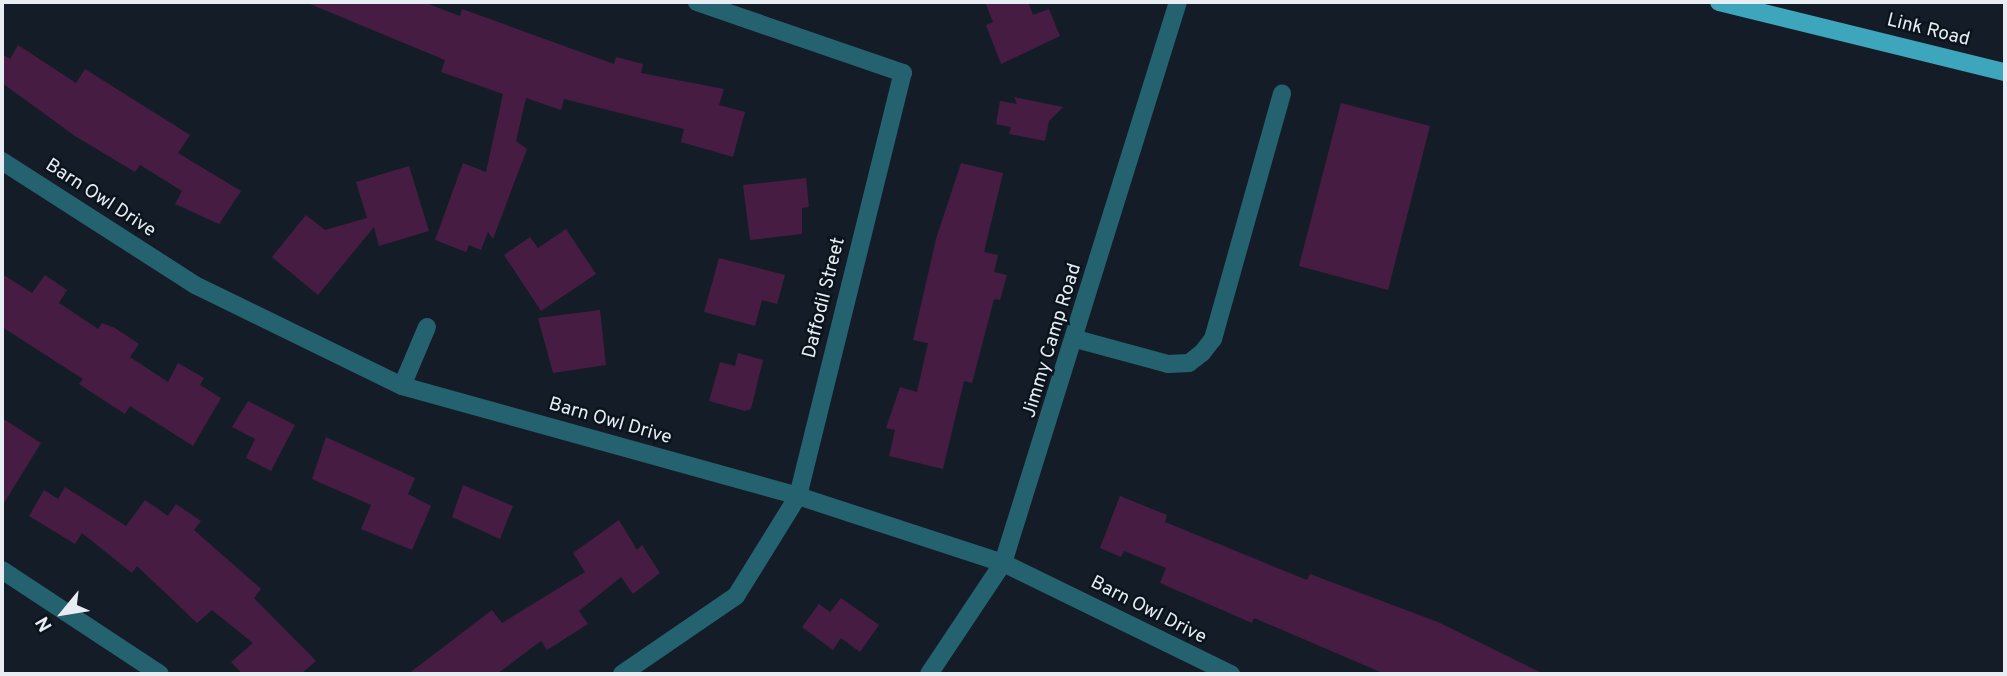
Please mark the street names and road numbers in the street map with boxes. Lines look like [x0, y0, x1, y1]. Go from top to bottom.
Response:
street label: Link Road [1884, 10, 1972, 52]
street label: Barn Owl Drive [41, 155, 159, 243]
street label: Daffodil Street [799, 235, 851, 361]
street label: Jimmy Camp Road [1019, 261, 1087, 421]
street label: Barn Owl Drive [546, 394, 674, 450]
street label: Barn Owl Drive [1086, 572, 1210, 650]

